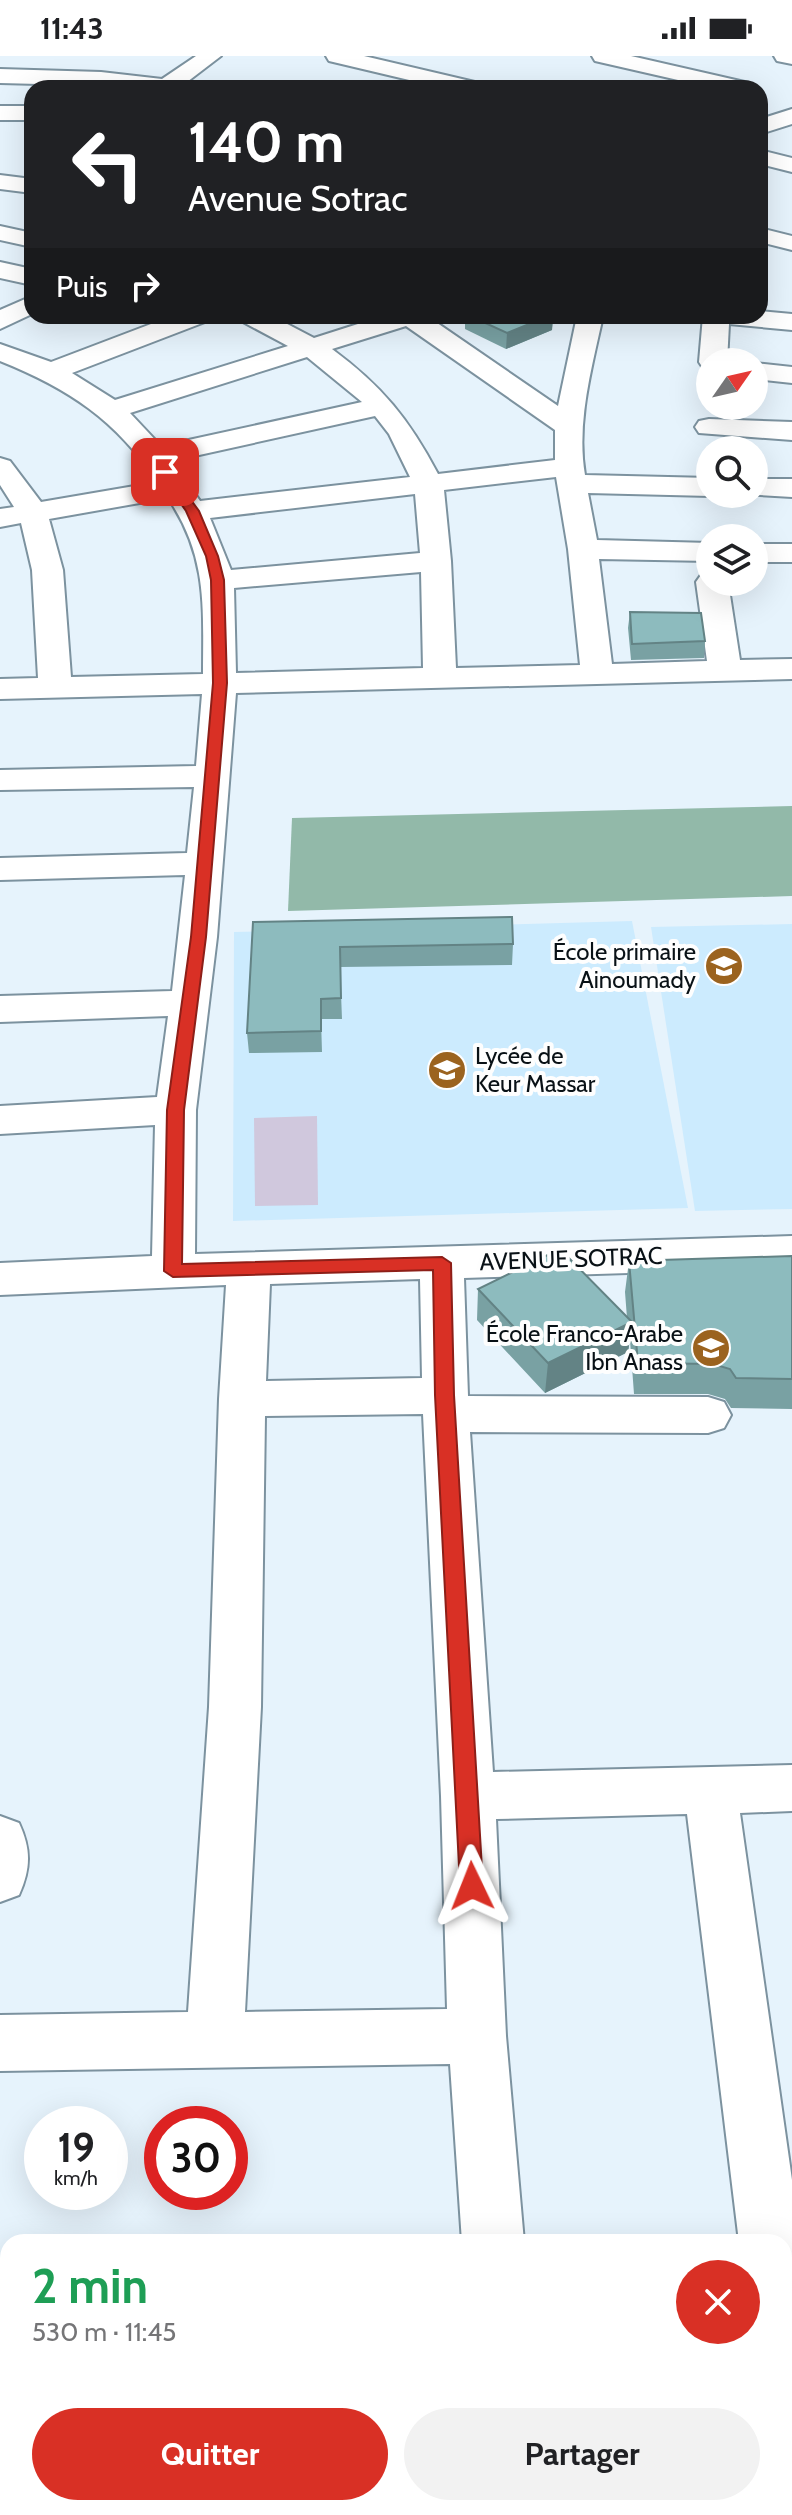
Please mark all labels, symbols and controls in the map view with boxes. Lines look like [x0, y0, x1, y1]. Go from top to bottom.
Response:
text: 11:43 [40, 10, 104, 47]
text: 140 m [188, 108, 344, 176]
icon: left [56, 112, 160, 216]
text: Avenue Sotrac [188, 176, 408, 220]
icon: right [123, 264, 167, 308]
text: Puis [56, 268, 107, 305]
north arrow [696, 348, 768, 420]
map controls [696, 348, 768, 596]
button: search [696, 436, 768, 508]
pin [131, 438, 199, 506]
icon: arrive [143, 450, 187, 494]
button: layers [696, 524, 768, 596]
place label: École primaire Ainoumady [553, 937, 696, 994]
school or university icon: École primaire Ainoumady [703, 945, 745, 987]
place label: Lycée de Keur Massar [475, 1041, 596, 1098]
school or university icon: Lycée de Keur Massar [426, 1049, 468, 1091]
street label: AVENUE SOTRAC [479, 1241, 663, 1276]
place label: École Franco-Arabe Ibn Anass [486, 1319, 683, 1376]
school or university icon: École Franco-Arabe Ibn Anass [690, 1327, 732, 1369]
position arrow [430, 1844, 514, 1928]
speed limit sign: 30 [144, 2106, 248, 2210]
text: 19 [57, 2123, 95, 2172]
text: km/h [54, 2166, 98, 2190]
text: 2 min [32, 2257, 148, 2315]
button: close [676, 2260, 760, 2344]
text: 530 m · 11:45 [32, 2316, 176, 2348]
button: Quitter [32, 2408, 388, 2500]
button: Partager [404, 2408, 760, 2500]

